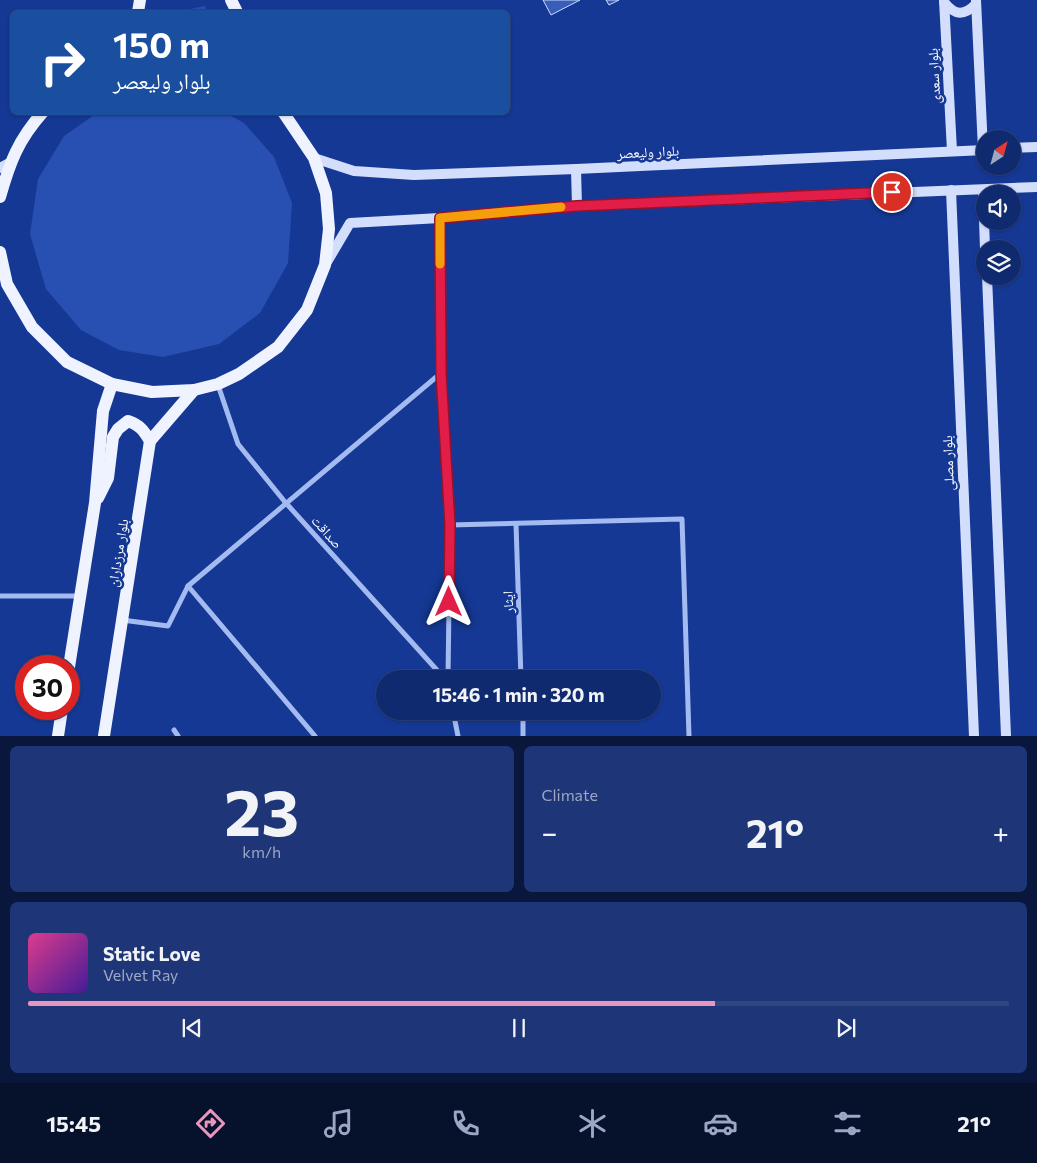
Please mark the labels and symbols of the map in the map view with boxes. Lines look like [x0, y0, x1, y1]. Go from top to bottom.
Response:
street label: بلوار سعدی [924, 48, 944, 104]
north arrow [976, 130, 1021, 175]
street label: بلوار ولیعصر [615, 141, 680, 163]
pin [871, 171, 913, 213]
street label: بلوار مصلی [938, 435, 958, 491]
street label: صداقت [308, 512, 347, 552]
street label: بلوار مرزداران [104, 517, 132, 588]
position arrow [422, 575, 474, 627]
street label: ایثار [499, 591, 517, 614]
speed limit sign: 30 [15, 655, 80, 720]

